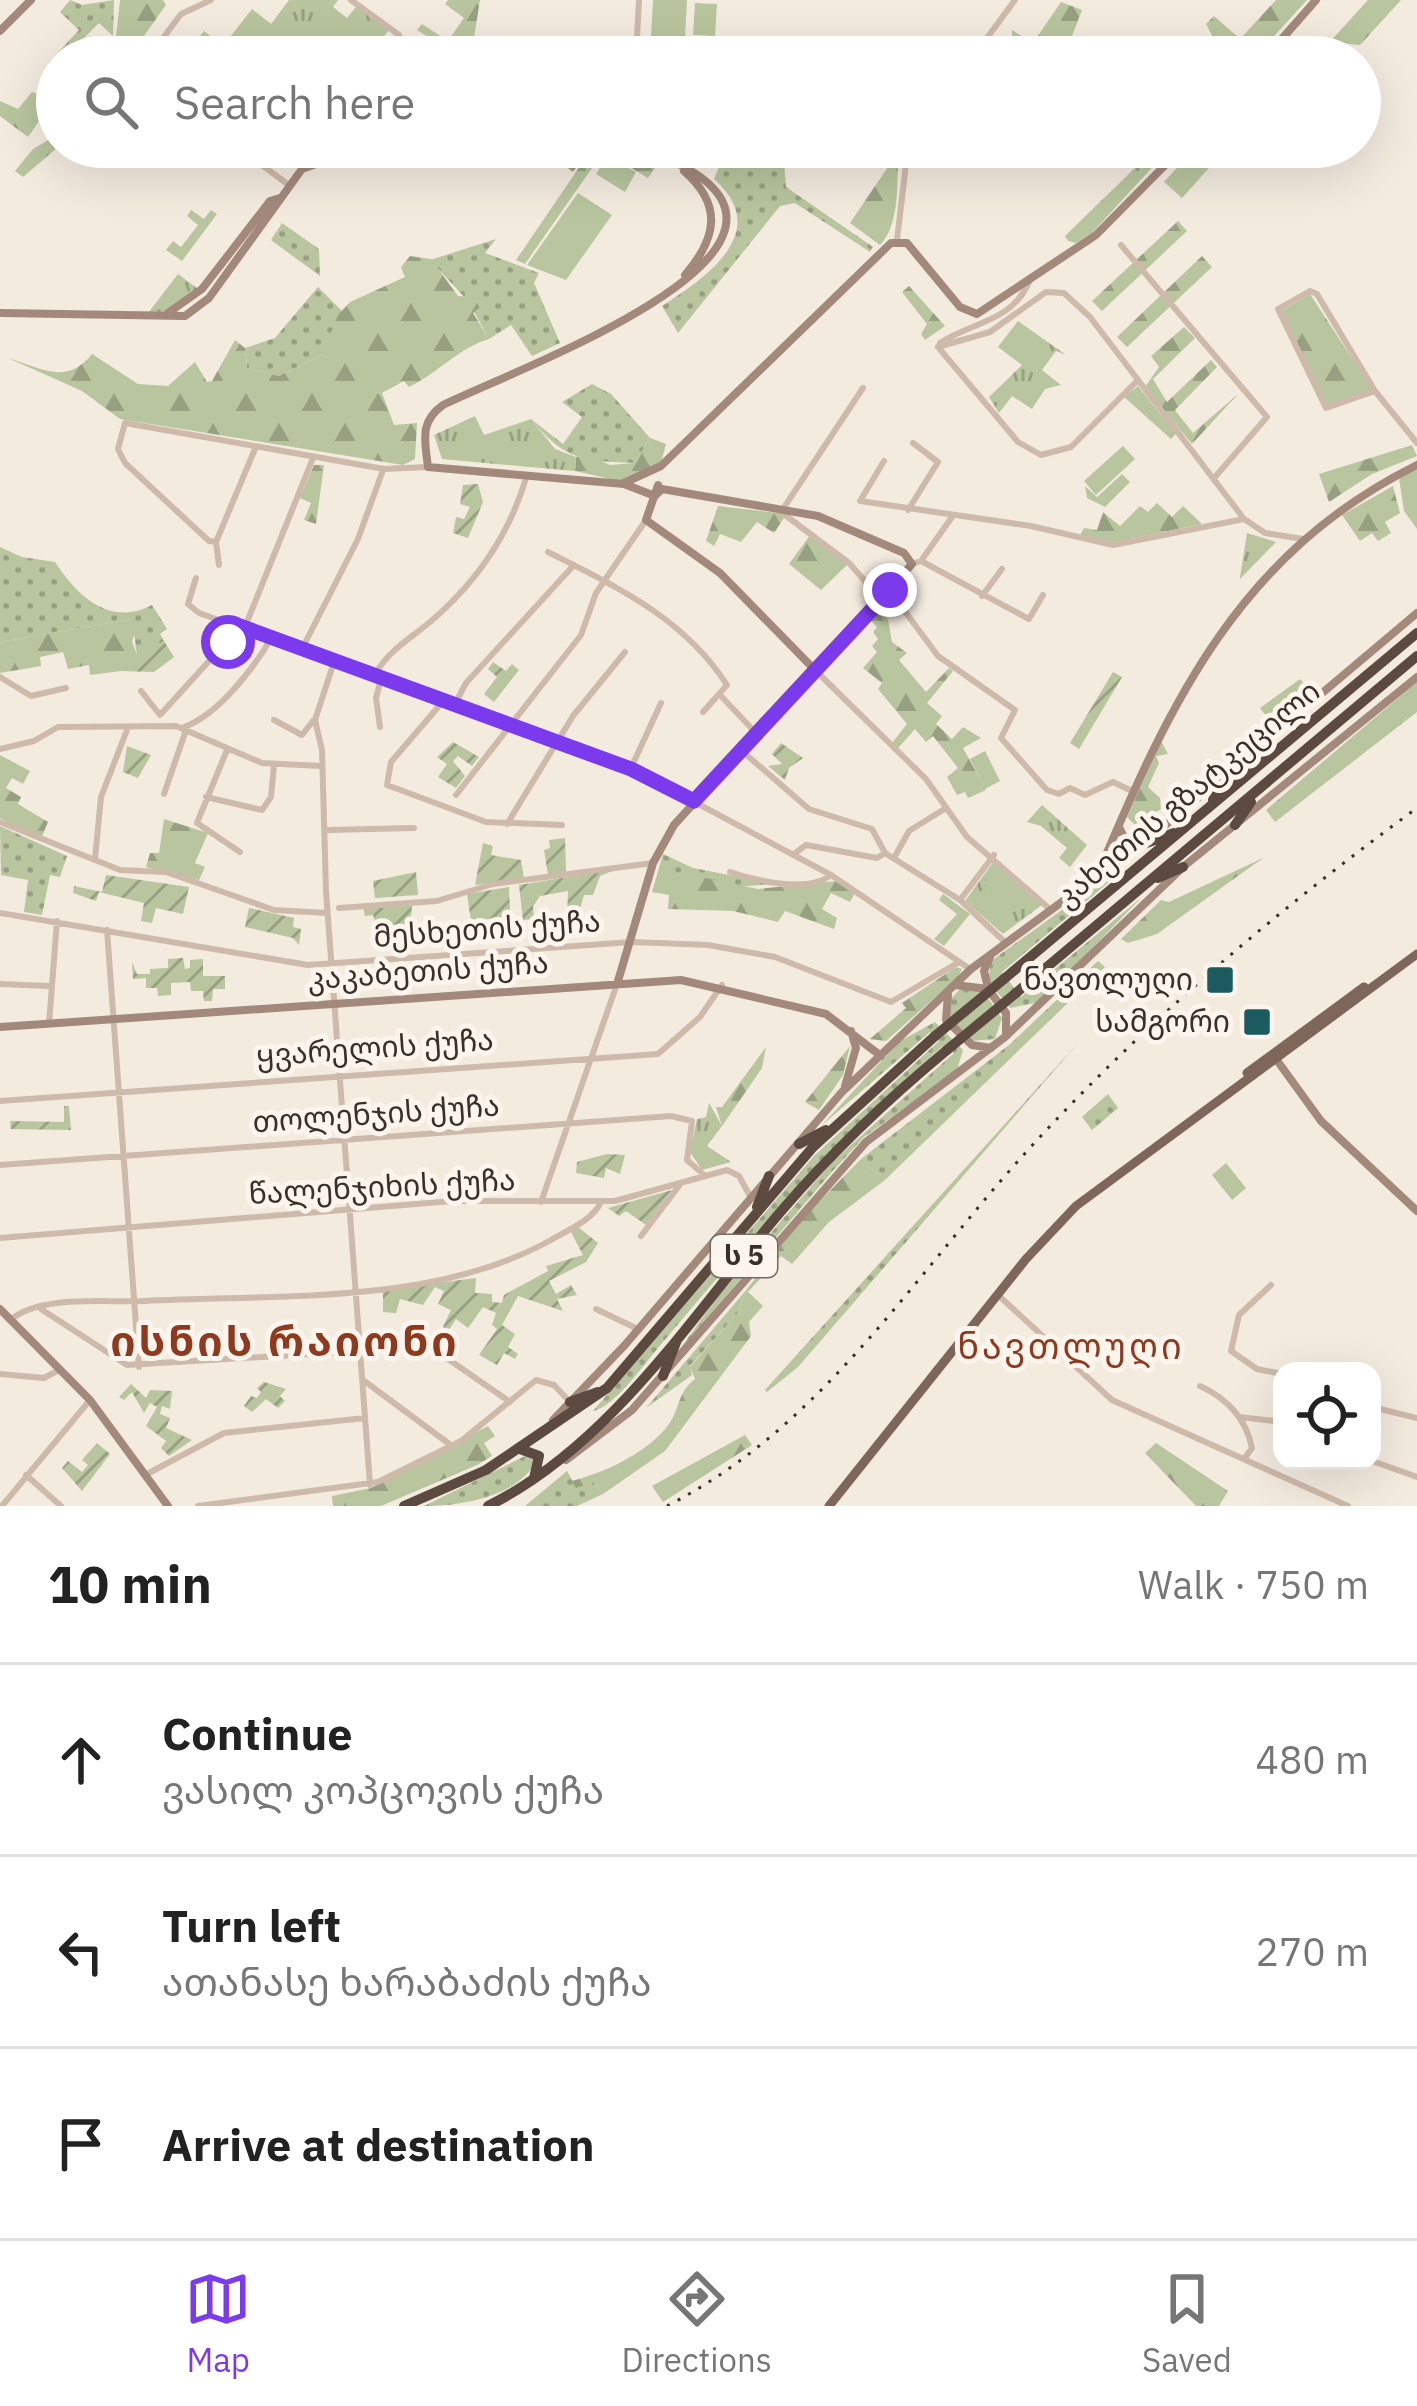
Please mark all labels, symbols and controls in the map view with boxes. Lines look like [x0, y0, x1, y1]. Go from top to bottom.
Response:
search box [36, 36, 1381, 168]
icon: search [78, 69, 144, 135]
text: Search here [174, 73, 415, 131]
route end [863, 563, 917, 617]
route start [201, 615, 255, 669]
street label: კახეთის გზატკეცილი [1047, 671, 1327, 915]
street label: მესხეთის ქუჩა [372, 900, 602, 955]
street label: კაკაბეთის ქუჩა [306, 942, 550, 997]
place label: ნავთლუღი [1024, 959, 1193, 998]
marker: ნავთლუღი [1204, 964, 1236, 996]
place label: სამგორი [1095, 1001, 1230, 1040]
marker: სამგორი [1241, 1006, 1273, 1038]
street label: ყვარელის ქუჩა [255, 1019, 495, 1074]
street label: თოლენჯის ქუჩა [251, 1084, 501, 1141]
street label: წალენჯიხის ქუჩა [248, 1159, 516, 1212]
road number: ს 5 [711, 1235, 777, 1277]
district label: ისნის რაიონი [110, 1313, 460, 1368]
district label: ნავთლუღი [957, 1322, 1185, 1369]
map controls [1273, 1362, 1381, 1470]
button: locate [1273, 1362, 1381, 1470]
text: 10 min [48, 1551, 212, 1617]
text: Walk · 750 m [1138, 1559, 1369, 1610]
text: Continue [162, 1704, 353, 1762]
icon: ahead [48, 1727, 114, 1793]
text: 480 m [1256, 1734, 1369, 1785]
text: ვასილ კოპცოვის ქუჩა [162, 1764, 604, 1815]
text: Turn left [162, 1896, 341, 1954]
icon: left [48, 1919, 114, 1985]
text: 270 m [1256, 1926, 1369, 1977]
text: ათანასე ხარაბაძის ქუჩა [162, 1956, 652, 2007]
icon: arrive [48, 2111, 114, 2177]
text: Arrive at destination [162, 2115, 595, 2173]
tab: Map [185, 2266, 251, 2381]
tab: Directions [622, 2266, 772, 2381]
tab: Saved [1142, 2266, 1232, 2381]

